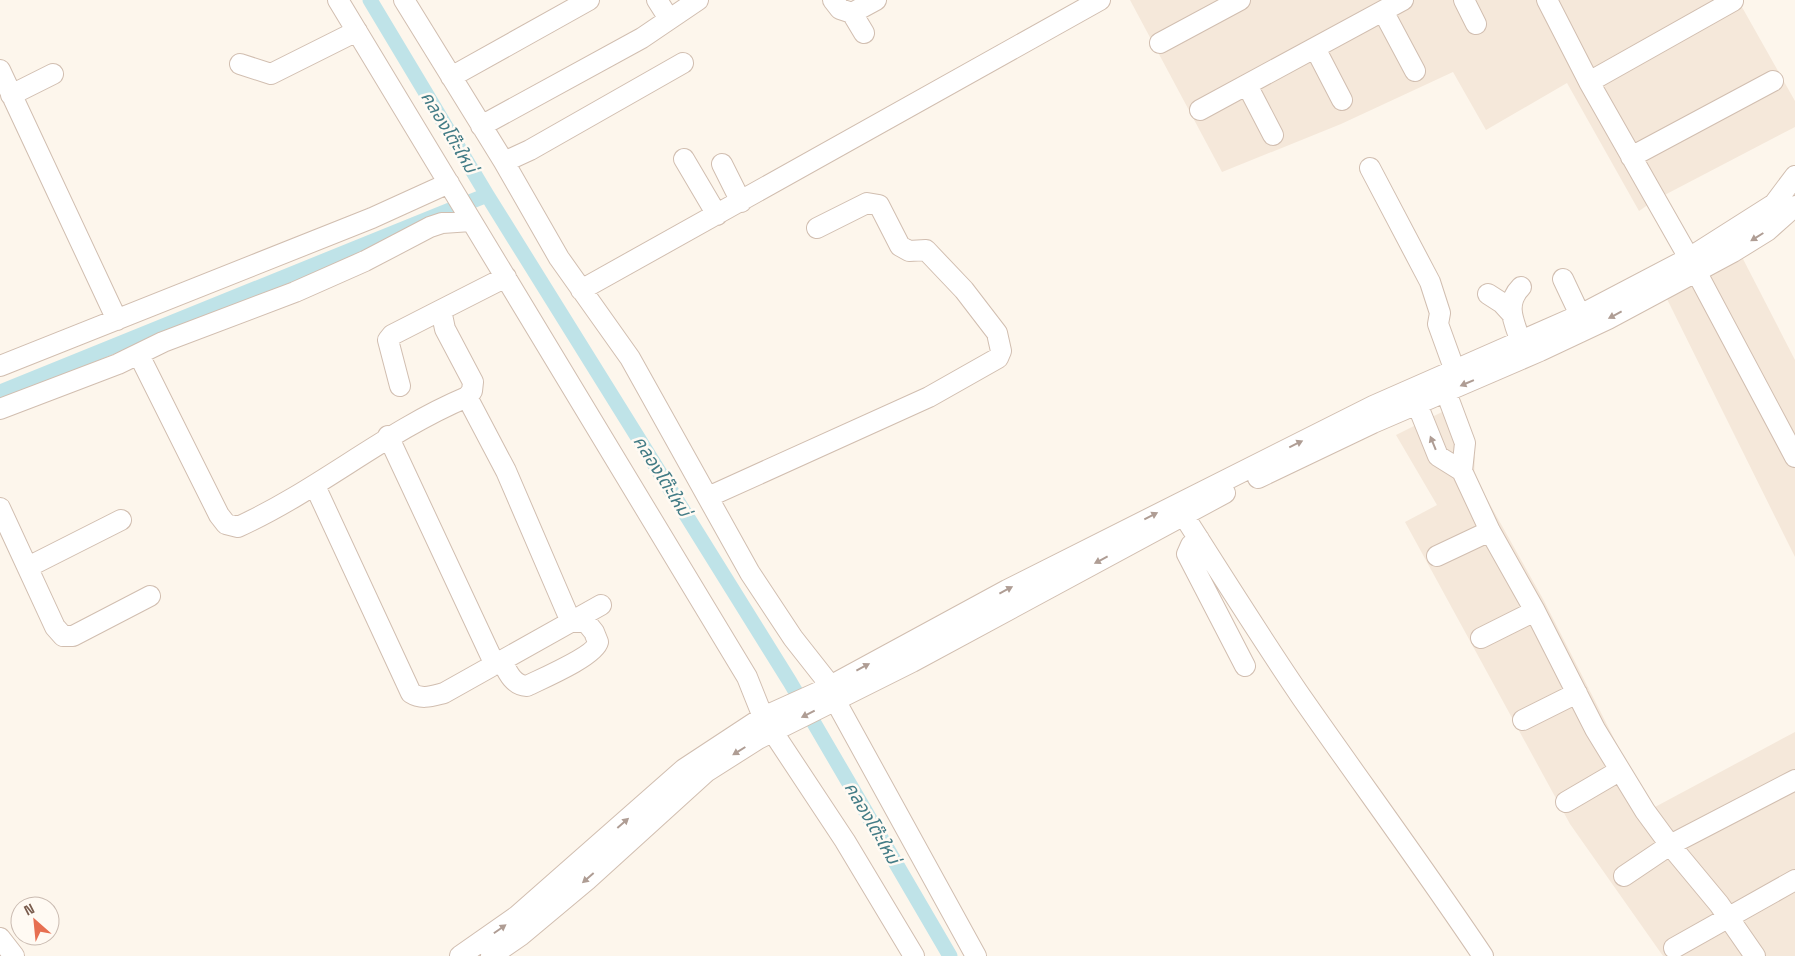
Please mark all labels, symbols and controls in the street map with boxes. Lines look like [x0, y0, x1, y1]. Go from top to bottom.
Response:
water label: คลองโต๊ะใหม่ [416, 87, 484, 179]
one-way arrow [1751, 232, 1764, 241]
one-way arrow [1608, 311, 1622, 319]
one-way arrow [1460, 379, 1474, 387]
water label: คลองโต๊ะใหม่ [629, 431, 698, 523]
one-way arrow [1428, 436, 1436, 450]
one-way arrow [1289, 439, 1304, 448]
one-way arrow [1144, 512, 1158, 520]
one-way arrow [1094, 556, 1108, 565]
one-way arrow [999, 586, 1014, 594]
one-way arrow [856, 663, 871, 671]
one-way arrow [801, 710, 815, 718]
one-way arrow [732, 747, 745, 756]
water label: คลองโต๊ะใหม่ [840, 778, 907, 871]
one-way arrow [616, 817, 629, 828]
one-way arrow [582, 873, 595, 884]
north arrow [10, 896, 60, 946]
text: N [21, 899, 37, 920]
one-way arrow [493, 924, 507, 934]

